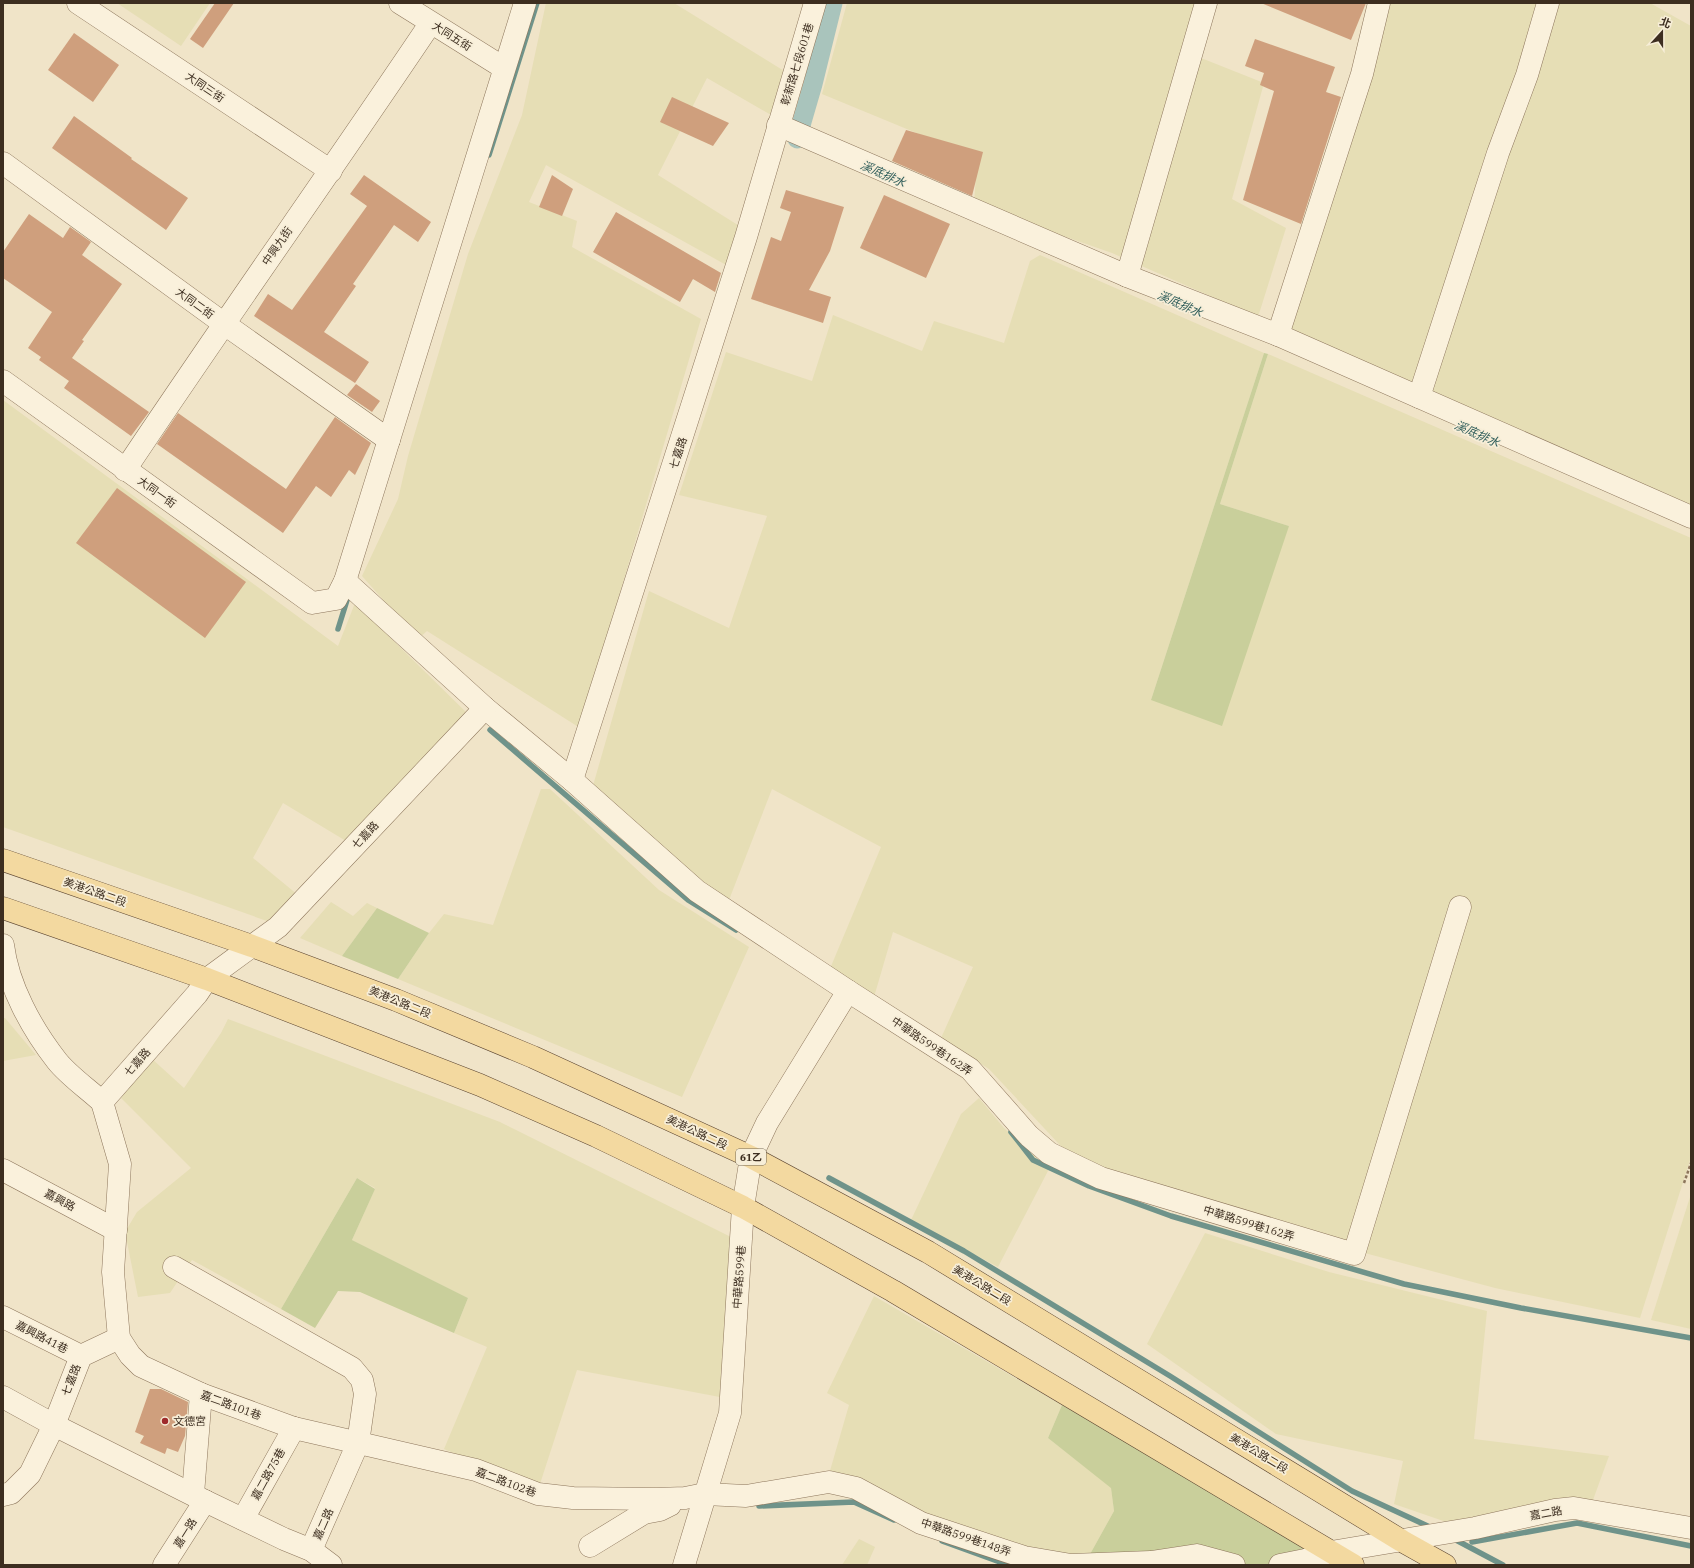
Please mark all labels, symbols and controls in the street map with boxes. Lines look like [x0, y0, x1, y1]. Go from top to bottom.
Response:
north arrow [1642, 12, 1682, 52]
text: 北 [1658, 14, 1673, 31]
street label: 大同五街 [430, 18, 474, 54]
street label: 彰新路七段601巷 [778, 21, 816, 107]
street label: 大同三街 [183, 69, 227, 105]
water label: 溪底排水 [858, 157, 909, 191]
street label: 中興九街 [259, 224, 295, 268]
street label: 大同二街 [173, 284, 217, 322]
water label: 溪底排水 [1155, 287, 1206, 321]
water label: 溪底排水 [1452, 417, 1503, 451]
street label: 七嘉路 [666, 435, 690, 471]
street label: 大同一街 [135, 473, 179, 511]
street label: 七嘉路 [349, 818, 381, 852]
street label: 美港公路二段 [62, 875, 128, 909]
street label: 美港公路二段 [367, 983, 433, 1021]
street label: 中華路599巷162弄 [889, 1014, 975, 1078]
street label: 七嘉路 [121, 1045, 153, 1079]
street label: 美港公路二段 [664, 1112, 730, 1152]
road number: 61乙 [736, 1149, 766, 1165]
street label: 嘉興路 [42, 1186, 78, 1214]
street label: 中華路599巷162弄 [1202, 1202, 1296, 1244]
street label: 中華路599巷 [730, 1245, 748, 1309]
street label: 美港公路二段 [950, 1262, 1014, 1308]
street label: 嘉興路41巷 [13, 1318, 71, 1356]
street label: 七嘉路 [59, 1362, 83, 1398]
street label: 嘉二路101巷 [199, 1388, 263, 1422]
place label: 文德宮 [173, 1414, 206, 1428]
marker: 文德宮 [160, 1416, 170, 1426]
street label: 美港公路二段 [1227, 1430, 1291, 1476]
street label: 嘉二路75巷 [248, 1446, 288, 1502]
street label: 嘉二路102巷 [474, 1465, 538, 1499]
street label: 嘉二路 [1529, 1503, 1563, 1523]
street label: 嘉二路 [310, 1506, 336, 1542]
street label: 嘉一路 [170, 1515, 200, 1551]
street label: 中華路599巷148弄 [919, 1515, 1013, 1559]

